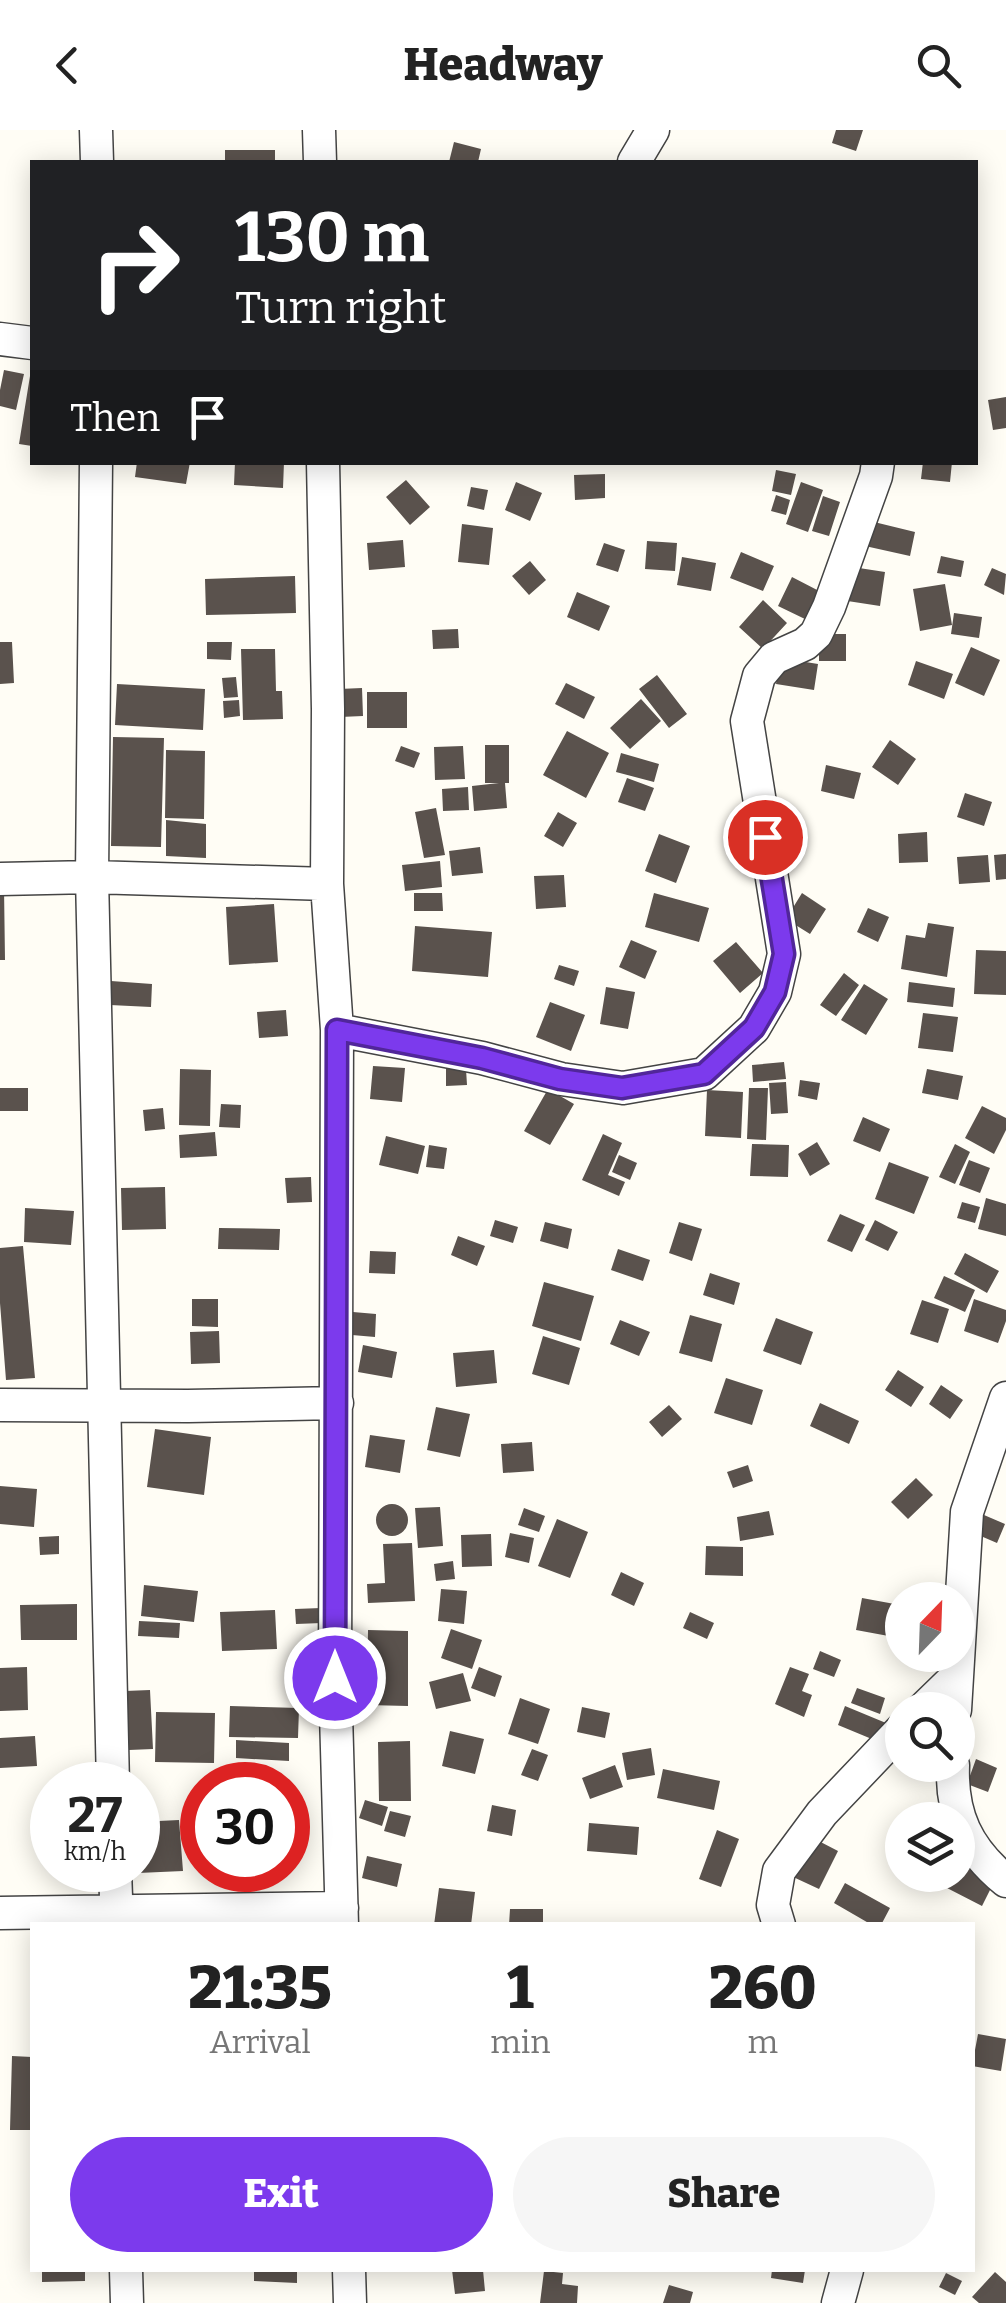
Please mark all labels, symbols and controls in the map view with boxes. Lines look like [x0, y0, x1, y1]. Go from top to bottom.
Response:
icon: back [40, 38, 95, 93]
text: Headway [403, 38, 603, 92]
icon: search [911, 38, 966, 93]
text: 130 m [235, 196, 429, 280]
icon: right [70, 200, 200, 330]
text: Turn right [235, 281, 447, 335]
icon: arrive [180, 390, 235, 445]
text: Then [70, 395, 160, 441]
pin [723, 795, 808, 880]
icon: arrive [738, 810, 793, 865]
north arrow [885, 1582, 975, 1672]
map controls [885, 1582, 975, 1892]
position arrow [283, 1626, 387, 1730]
button: search [885, 1692, 975, 1782]
speed limit sign: 30 [180, 1762, 310, 1892]
text: 27 [68, 1785, 122, 1845]
button: layers [885, 1802, 975, 1892]
text: km/h [64, 1837, 126, 1867]
text: 21:35 [188, 1952, 332, 2024]
text: 1 [507, 1952, 534, 2024]
text: 260 [709, 1952, 817, 2024]
text: Arrival [209, 2023, 311, 2061]
text: min [490, 2023, 550, 2061]
text: m [747, 2023, 778, 2061]
button: Exit [70, 2137, 493, 2252]
button: Share [513, 2137, 935, 2252]

